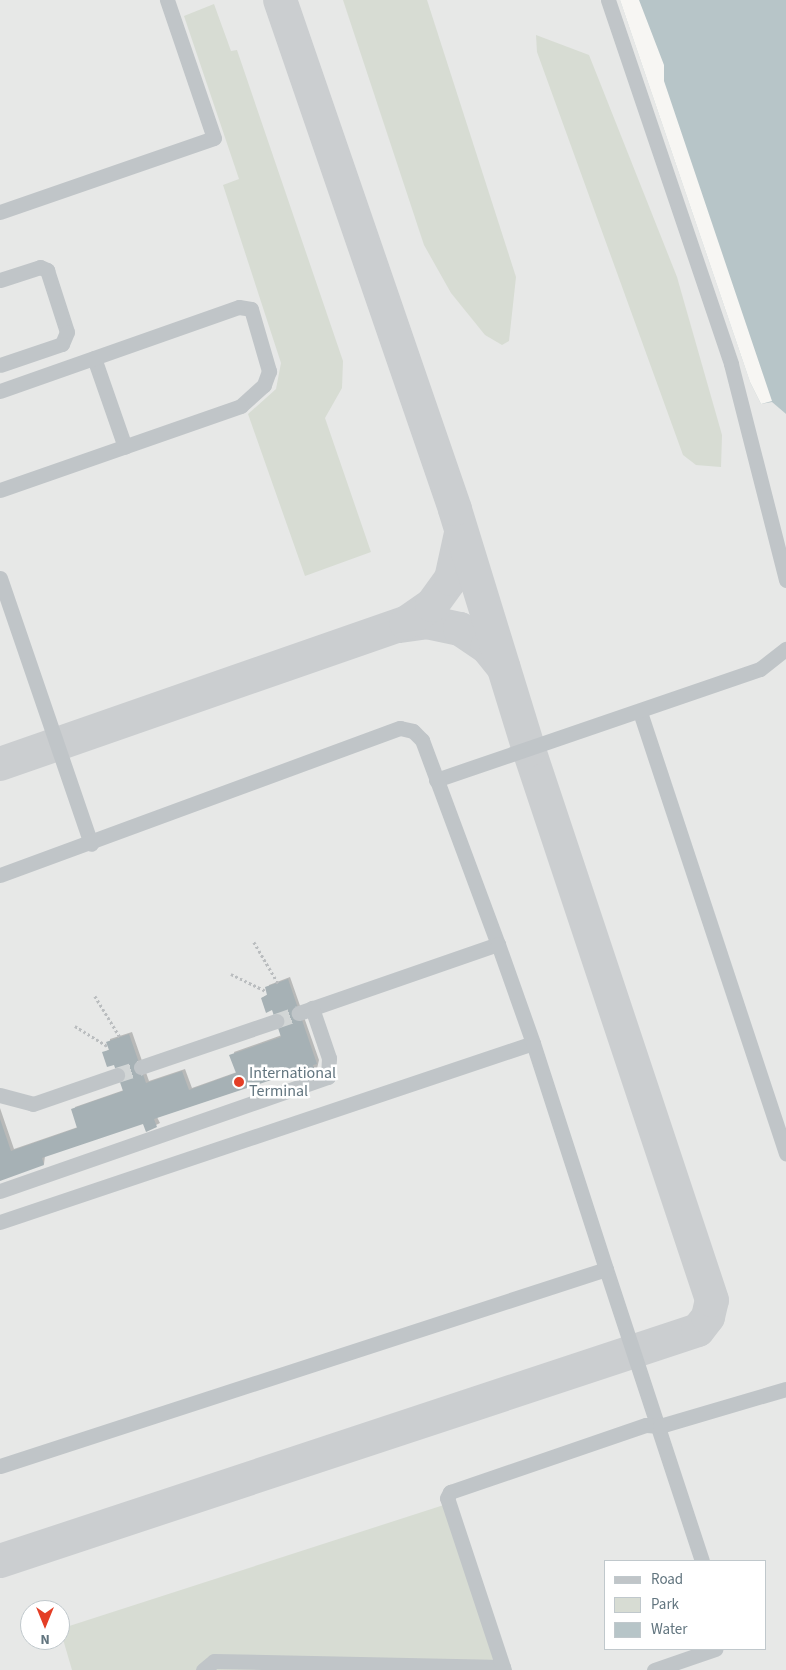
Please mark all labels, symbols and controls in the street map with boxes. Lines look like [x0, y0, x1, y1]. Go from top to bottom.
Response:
place label: International Terminal [249, 1063, 336, 1101]
marker: International Terminal [233, 1076, 245, 1088]
legend [604, 1560, 766, 1650]
text: Road [651, 1569, 683, 1590]
text: Park [651, 1594, 679, 1615]
north arrow [20, 1600, 70, 1650]
text: Water [651, 1619, 687, 1640]
text: N [40, 1629, 50, 1649]

